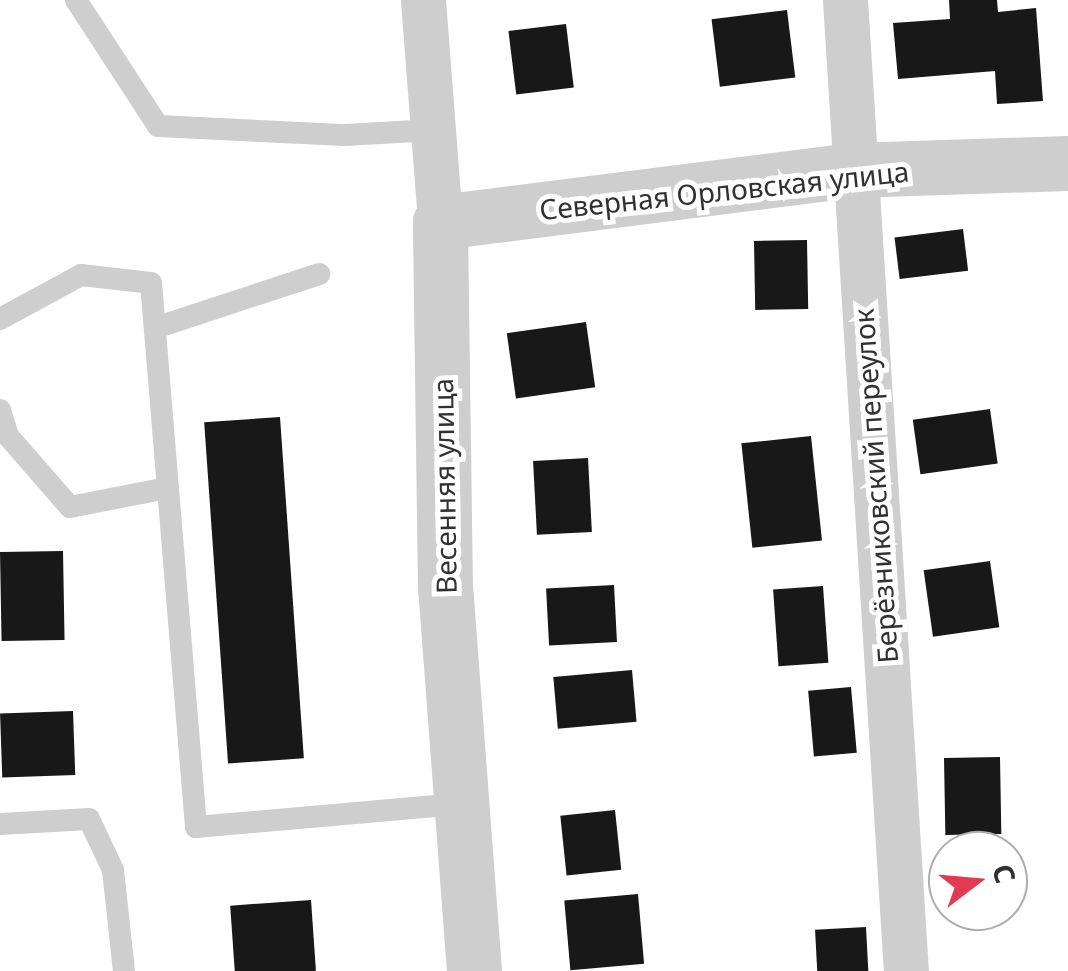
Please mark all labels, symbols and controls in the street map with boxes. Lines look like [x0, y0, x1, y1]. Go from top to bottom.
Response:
street label: Северная Орловская улица [538, 154, 910, 226]
street label: Берёзниковский переулок [846, 307, 904, 665]
street label: Весенняя улица [425, 378, 463, 594]
north arrow [928, 831, 1028, 931]
text: С [984, 859, 1026, 887]

